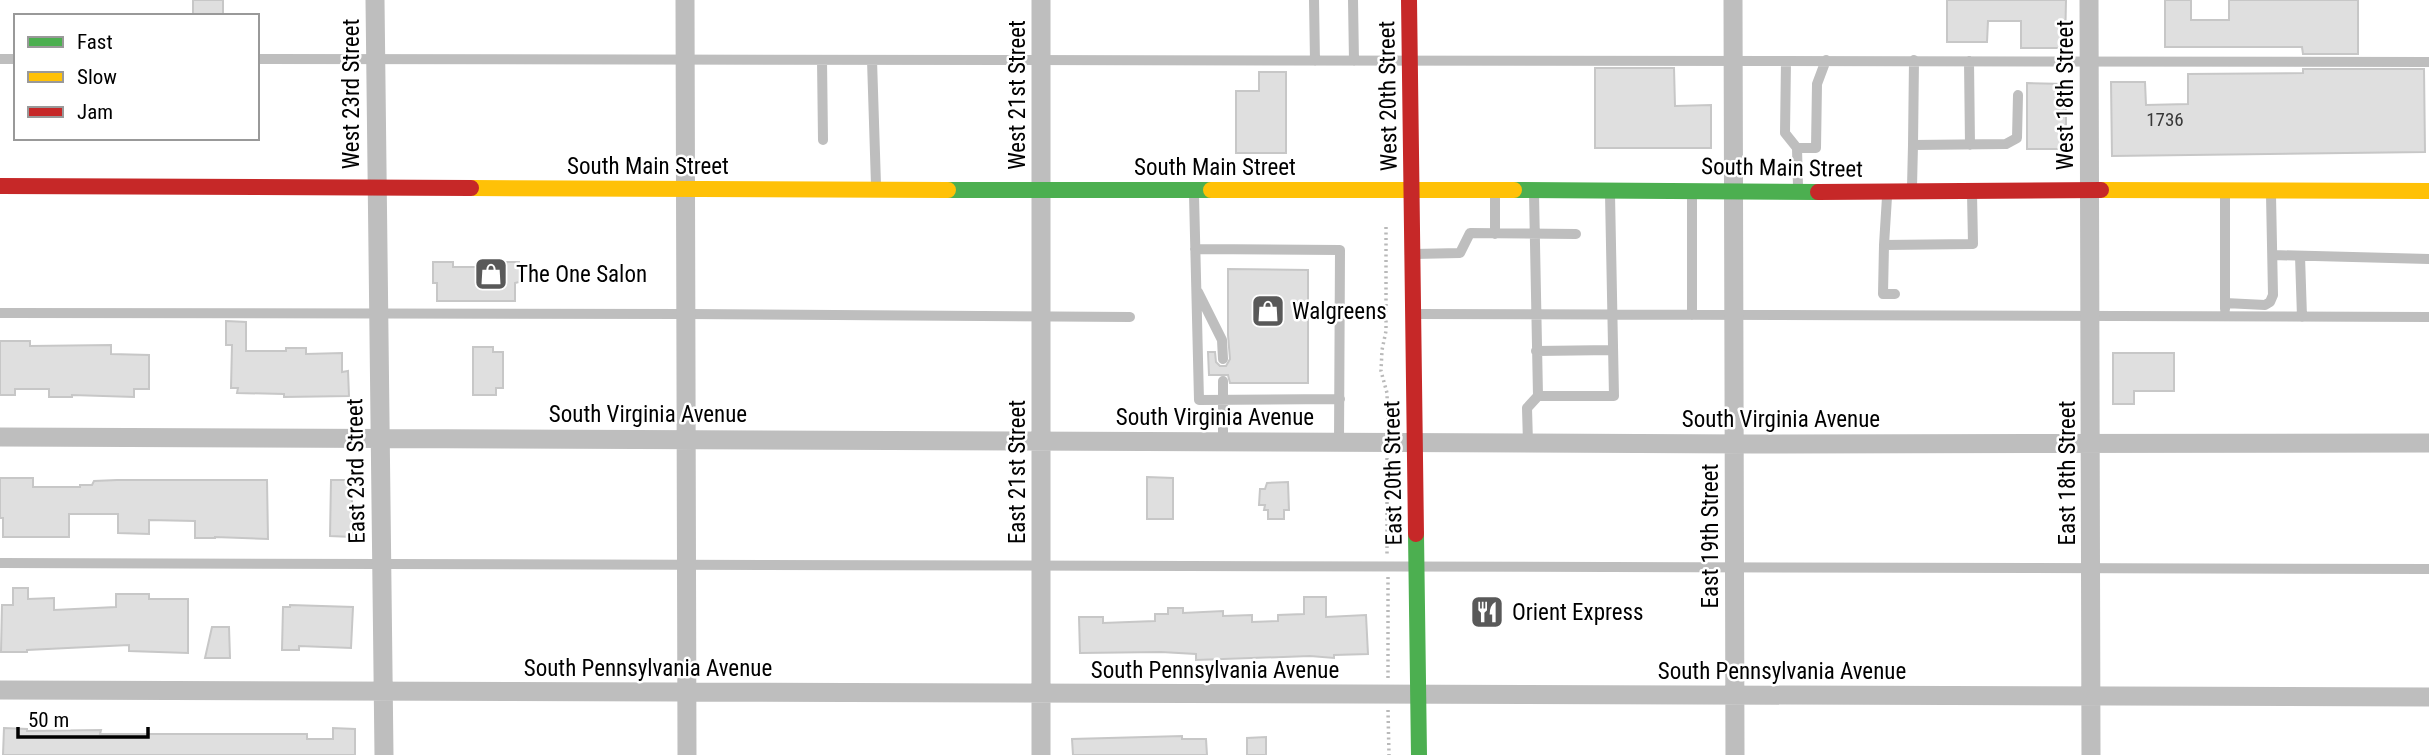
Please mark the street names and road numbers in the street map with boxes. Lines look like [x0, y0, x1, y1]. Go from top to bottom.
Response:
street label: West 23rd Street [338, 19, 365, 169]
street label: West 21st Street [1004, 20, 1031, 170]
street label: West 18th Street [2052, 20, 2079, 170]
street label: West 20th Street [1373, 21, 1403, 171]
street label: South Main Street [567, 153, 729, 180]
street label: South Main Street [1701, 153, 1863, 183]
street label: South Main Street [1134, 154, 1296, 181]
street label: East 23rd Street [341, 398, 371, 544]
street label: East 21st Street [1004, 400, 1031, 544]
street label: East 20th Street [1378, 400, 1408, 546]
street label: South Virginia Avenue [549, 401, 747, 428]
street label: East 18th Street [2054, 401, 2081, 545]
street label: South Virginia Avenue [1116, 404, 1314, 431]
street label: South Virginia Avenue [1682, 406, 1880, 433]
street label: East 19th Street [1697, 464, 1724, 608]
street label: South Pennsylvania Avenue [524, 655, 772, 682]
street label: South Pennsylvania Avenue [1091, 657, 1339, 684]
street label: South Pennsylvania Avenue [1658, 658, 1906, 685]

